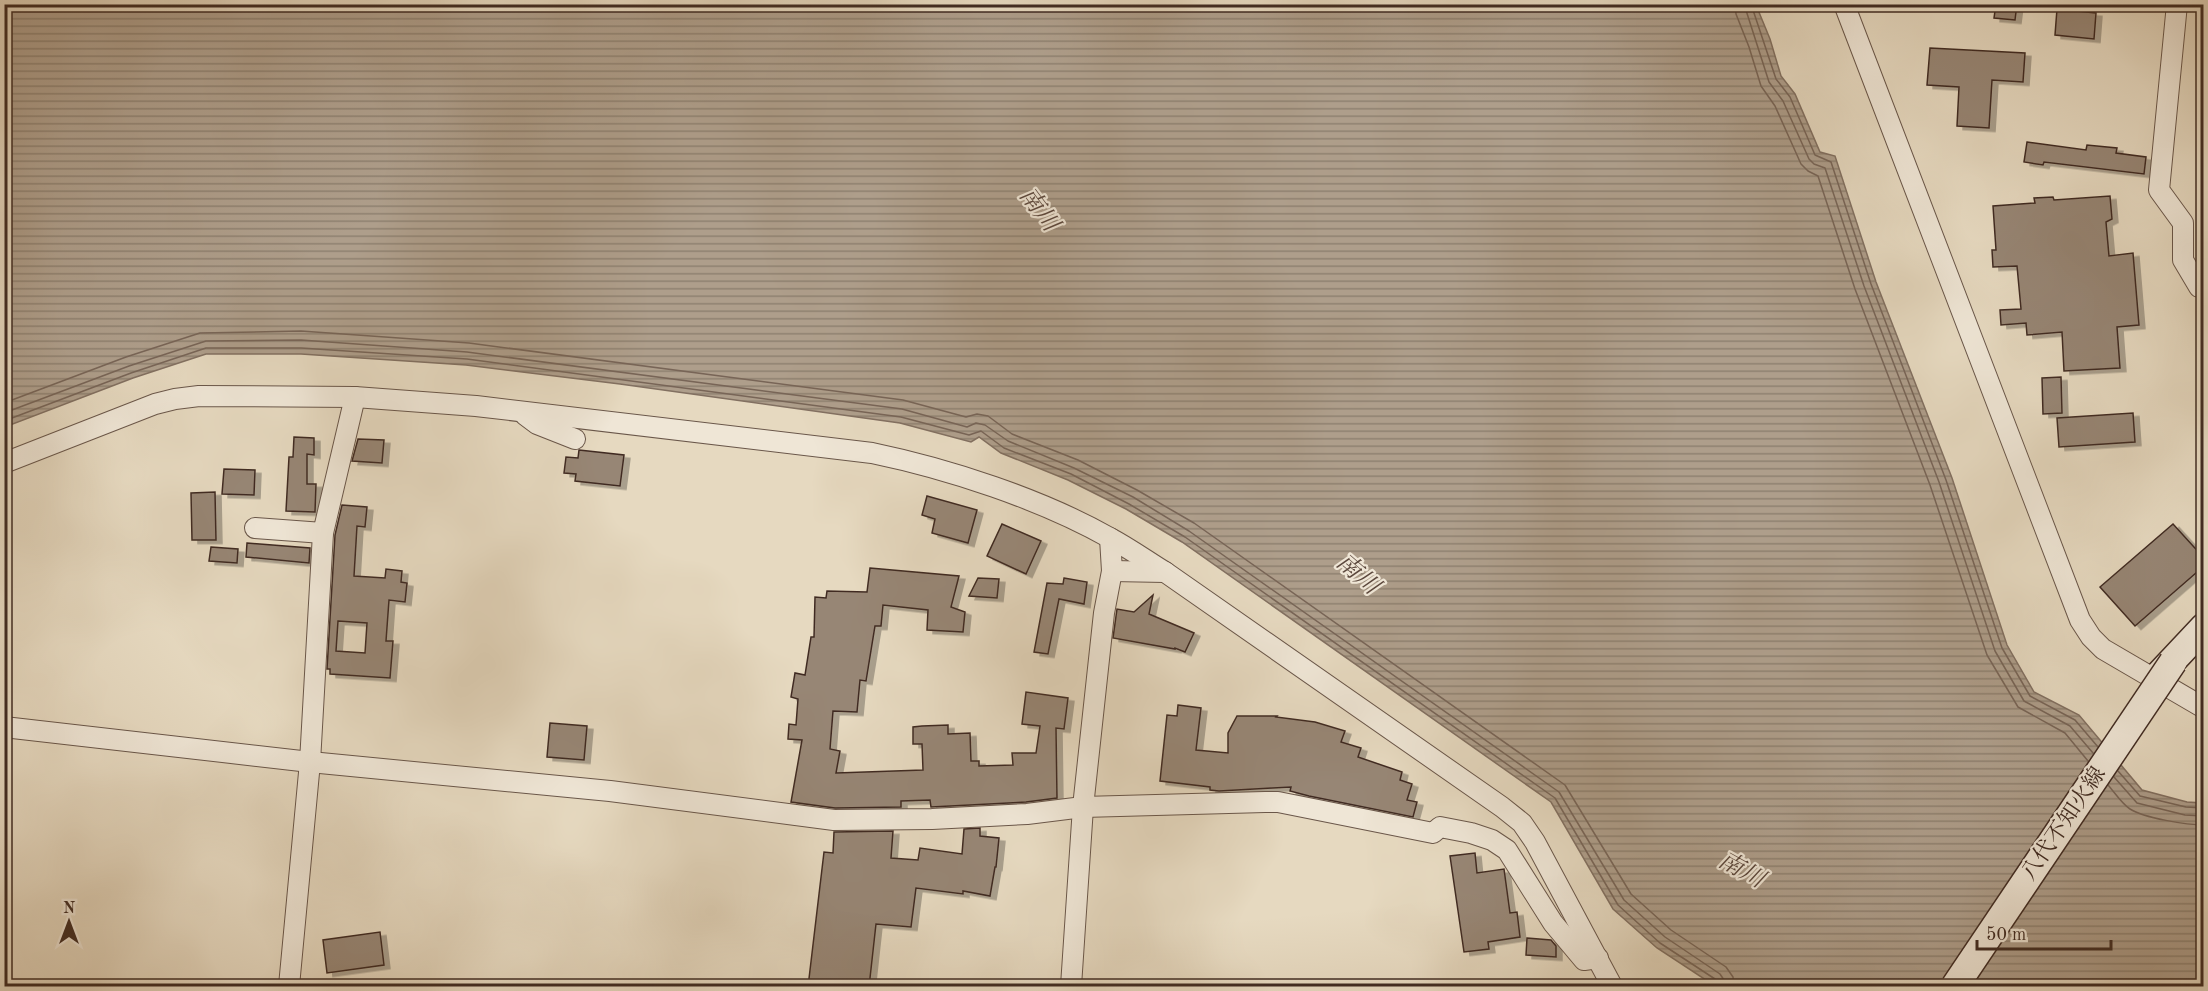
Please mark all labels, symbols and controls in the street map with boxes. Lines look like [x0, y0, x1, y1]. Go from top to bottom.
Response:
water label: 南川 [1014, 182, 1066, 239]
water label: 南川 [1331, 548, 1387, 602]
street label: 八代不知火線 [2016, 762, 2110, 885]
water label: 南川 [1714, 846, 1772, 895]
north arrow [39, 892, 99, 952]
text: N [63, 901, 76, 917]
scale bar [1977, 913, 2110, 951]
text: 50 m [1986, 926, 2026, 944]

